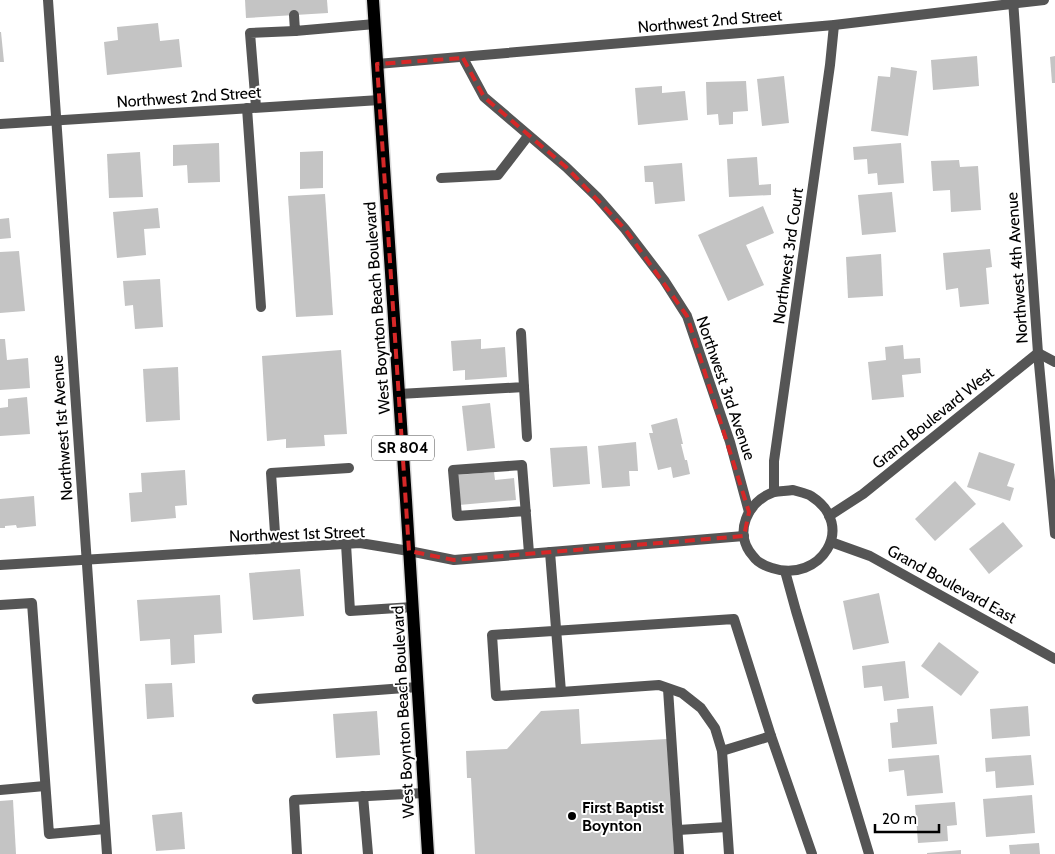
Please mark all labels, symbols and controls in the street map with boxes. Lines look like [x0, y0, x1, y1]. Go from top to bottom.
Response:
street label: Northwest 2nd Street [637, 5, 784, 37]
street label: Northwest 2nd Street [116, 82, 263, 112]
street label: Northwest 3rd Court [769, 186, 807, 325]
street label: Northwest 4th Avenue [1002, 192, 1032, 344]
street label: West Boynton Beach Boulevard [360, 201, 394, 415]
street label: Northwest 3rd Avenue [692, 314, 760, 462]
street label: Northwest 1st Avenue [47, 355, 77, 501]
street label: Grand Boulevard West [868, 363, 998, 473]
road number: SR 804 [372, 436, 434, 460]
street label: Northwest 1st Street [229, 522, 366, 546]
street label: Grand Boulevard East [884, 541, 1020, 628]
street label: West Boynton Beach Boulevard [388, 605, 418, 819]
place label: First Baptist Boynton [582, 798, 664, 835]
scale bar [875, 802, 939, 834]
marker: First Baptist Boynton [566, 810, 578, 822]
text: 20 m [882, 810, 917, 828]

